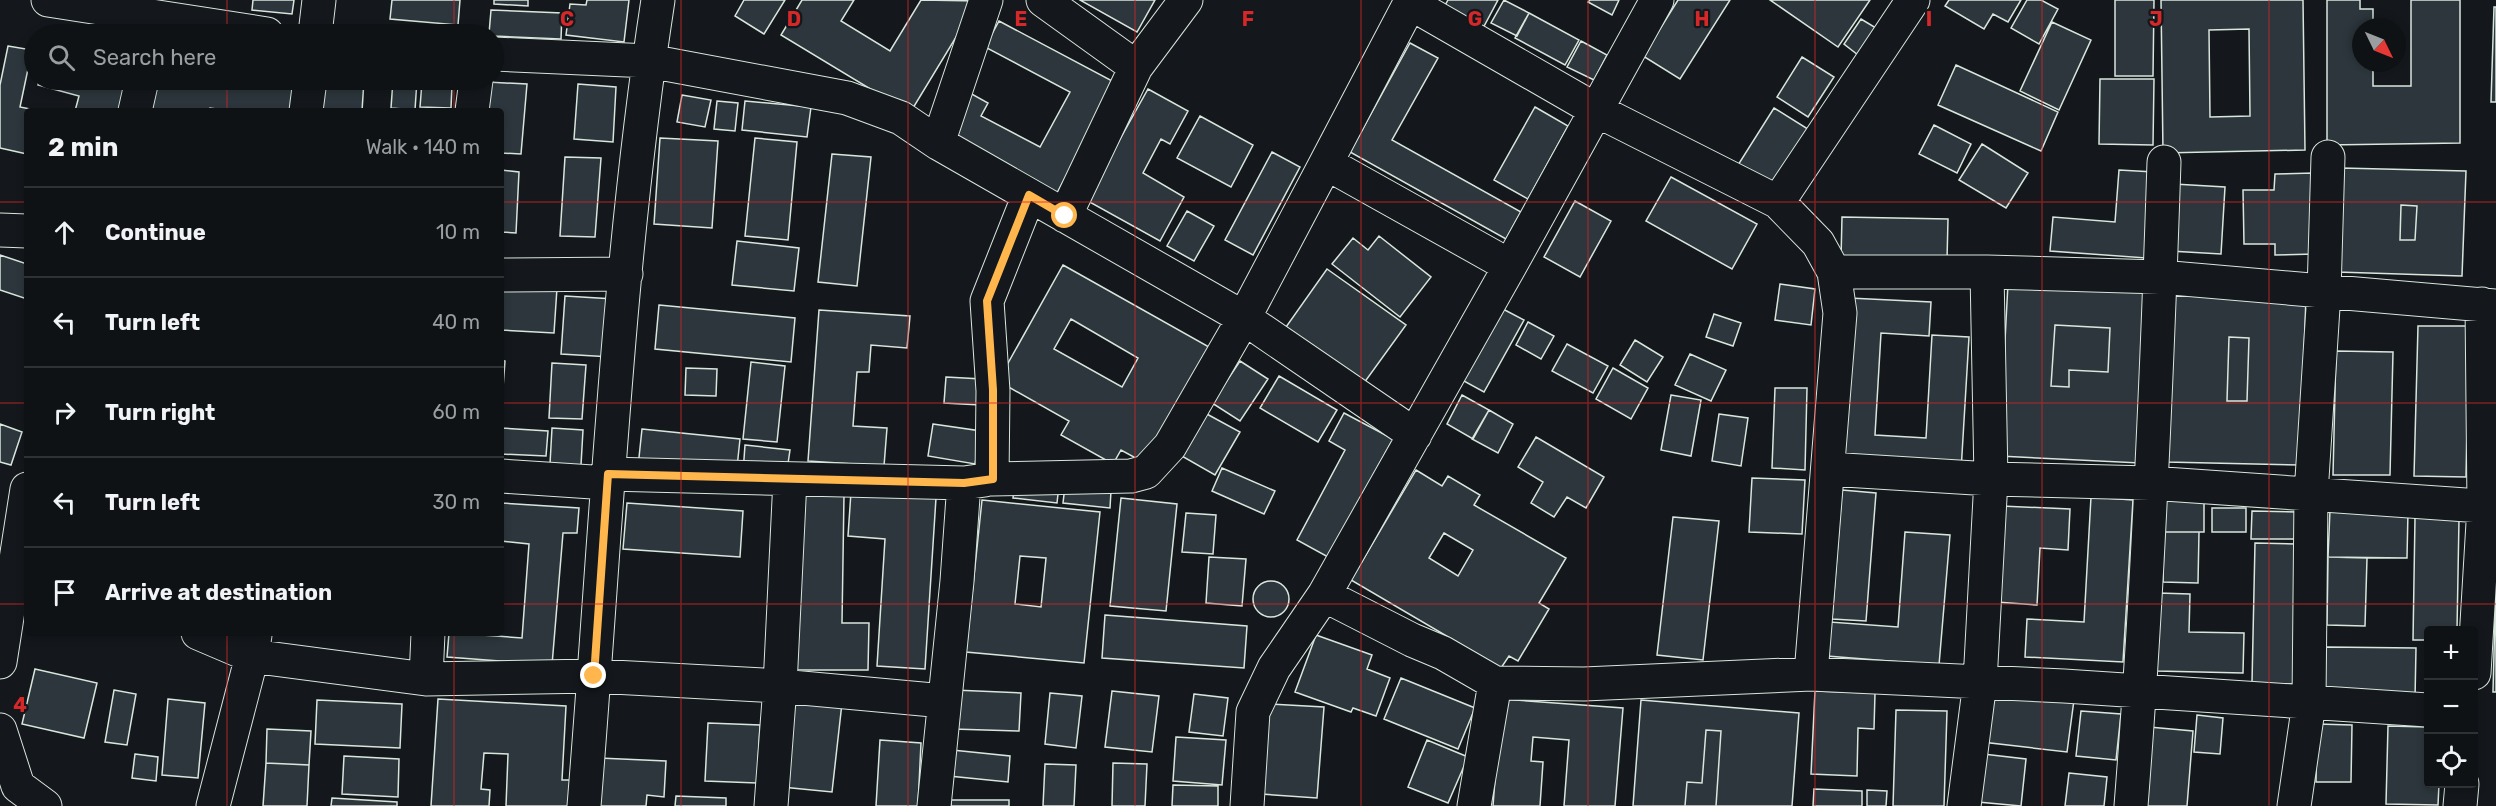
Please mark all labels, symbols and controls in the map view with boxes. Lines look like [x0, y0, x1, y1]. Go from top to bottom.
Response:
text: C [560, 7, 574, 31]
text: D [787, 7, 801, 31]
text: E [1015, 7, 1027, 31]
text: F [1242, 7, 1254, 31]
text: G [1468, 7, 1482, 31]
text: H [1695, 7, 1709, 31]
text: I [1926, 7, 1932, 31]
text: J [2149, 7, 2163, 31]
north arrow [2352, 18, 2406, 72]
search box [24, 24, 504, 90]
icon: search [45, 41, 78, 74]
text: Search here [93, 44, 216, 71]
text: 2 min [48, 132, 118, 163]
text: Walk · 140 m [366, 135, 480, 159]
route start [1051, 202, 1077, 228]
icon: ahead [48, 216, 81, 249]
text: Continue [105, 219, 206, 246]
text: 10 m [436, 220, 480, 244]
icon: left [48, 306, 81, 339]
text: Turn left [105, 309, 200, 336]
text: 40 m [432, 310, 480, 334]
icon: right [48, 396, 81, 429]
text: Turn right [105, 399, 215, 426]
text: 60 m [433, 400, 480, 424]
icon: left [48, 486, 81, 519]
text: Turn left [105, 489, 200, 516]
text: 30 m [433, 490, 480, 514]
icon: arrive [48, 576, 81, 609]
text: Arrive at destination [105, 579, 332, 606]
map controls [2424, 626, 2478, 788]
button: + [2424, 626, 2478, 680]
route end [580, 662, 606, 688]
button: − [2424, 680, 2478, 734]
text: 4 [13, 693, 27, 717]
button: locate [2424, 734, 2478, 788]

